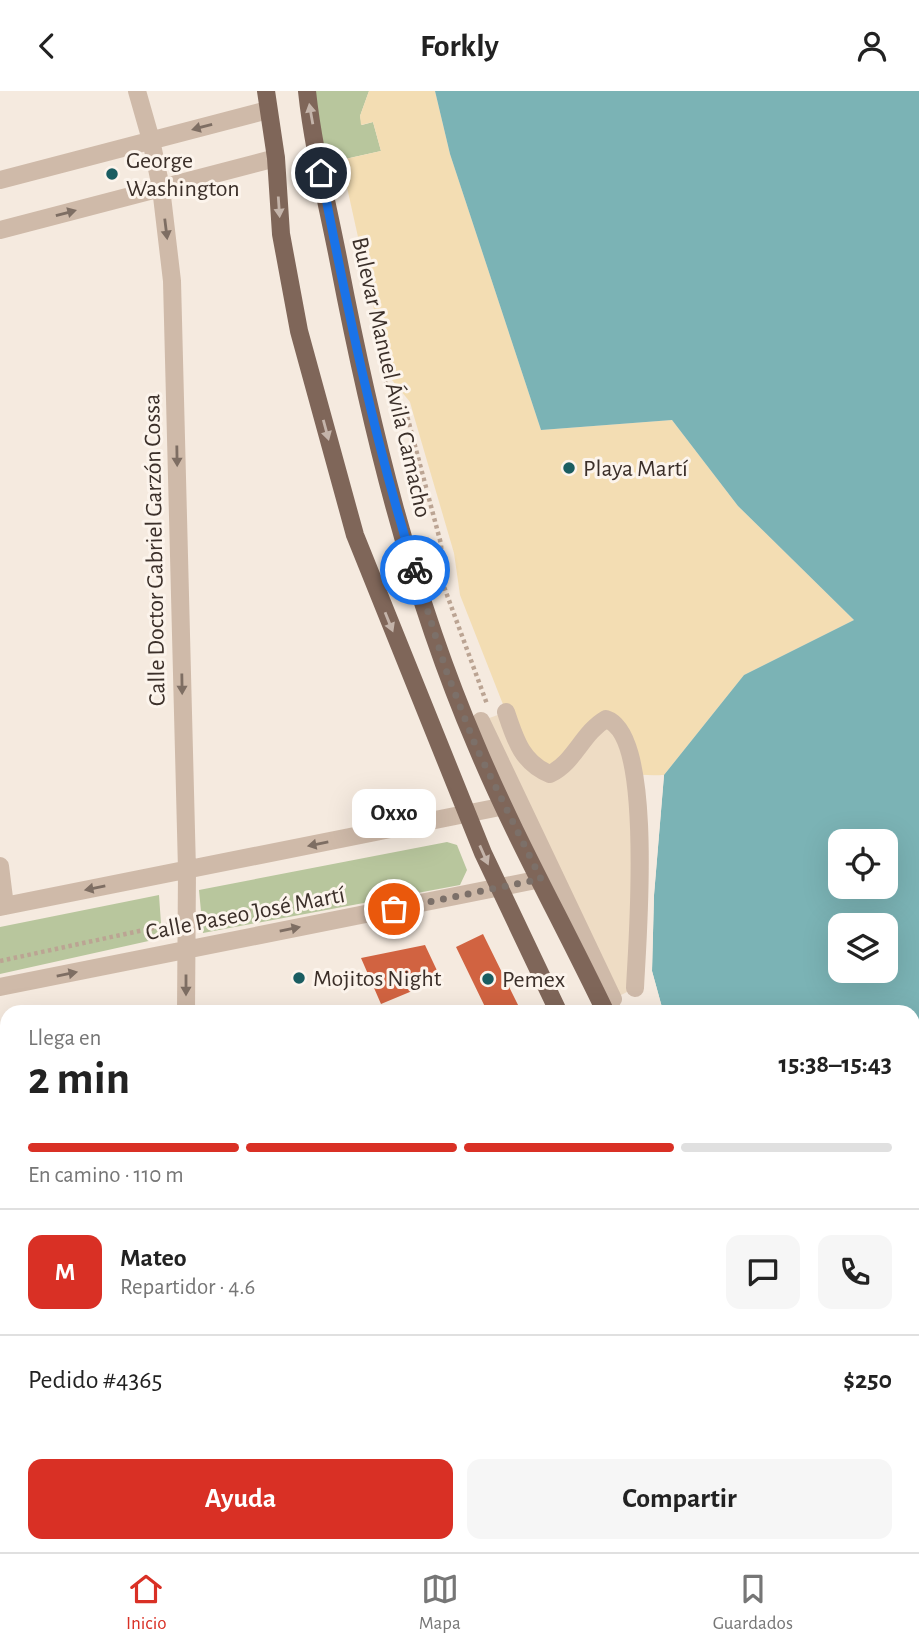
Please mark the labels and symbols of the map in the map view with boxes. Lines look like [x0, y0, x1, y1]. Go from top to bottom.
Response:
one-way arrow [305, 103, 316, 125]
one-way arrow [191, 122, 213, 133]
pin [291, 143, 351, 203]
place label: George Washington [126, 149, 240, 201]
marker: George Washington [104, 166, 120, 182]
one-way arrow [274, 197, 285, 219]
one-way arrow [55, 207, 77, 218]
one-way arrow [161, 218, 172, 240]
street label: Bulevar Manuel Ávila Camacho [347, 234, 437, 520]
street label: Calle Doctor Gabriel Garzón Cossa [140, 394, 170, 706]
one-way arrow [321, 419, 332, 441]
one-way arrow [171, 446, 182, 468]
place label: Playa Martí [583, 457, 688, 481]
marker: Playa Martí [561, 460, 577, 476]
courier [380, 535, 450, 605]
one-way arrow [383, 611, 394, 632]
one-way arrow [177, 673, 188, 695]
callout: Oxxo [352, 790, 436, 839]
one-way arrow [307, 838, 329, 849]
one-way arrow [478, 845, 490, 865]
pin [364, 879, 424, 939]
one-way arrow [84, 883, 106, 894]
street label: Calle Paseo José Martí [144, 883, 347, 945]
one-way arrow [279, 924, 301, 935]
place label: Mojitos Night [313, 967, 442, 991]
one-way arrow [56, 968, 78, 979]
place label: Pemex [502, 968, 566, 992]
marker: Mojitos Night [291, 970, 307, 986]
marker: Pemex [480, 971, 496, 987]
one-way arrow [180, 974, 192, 996]

